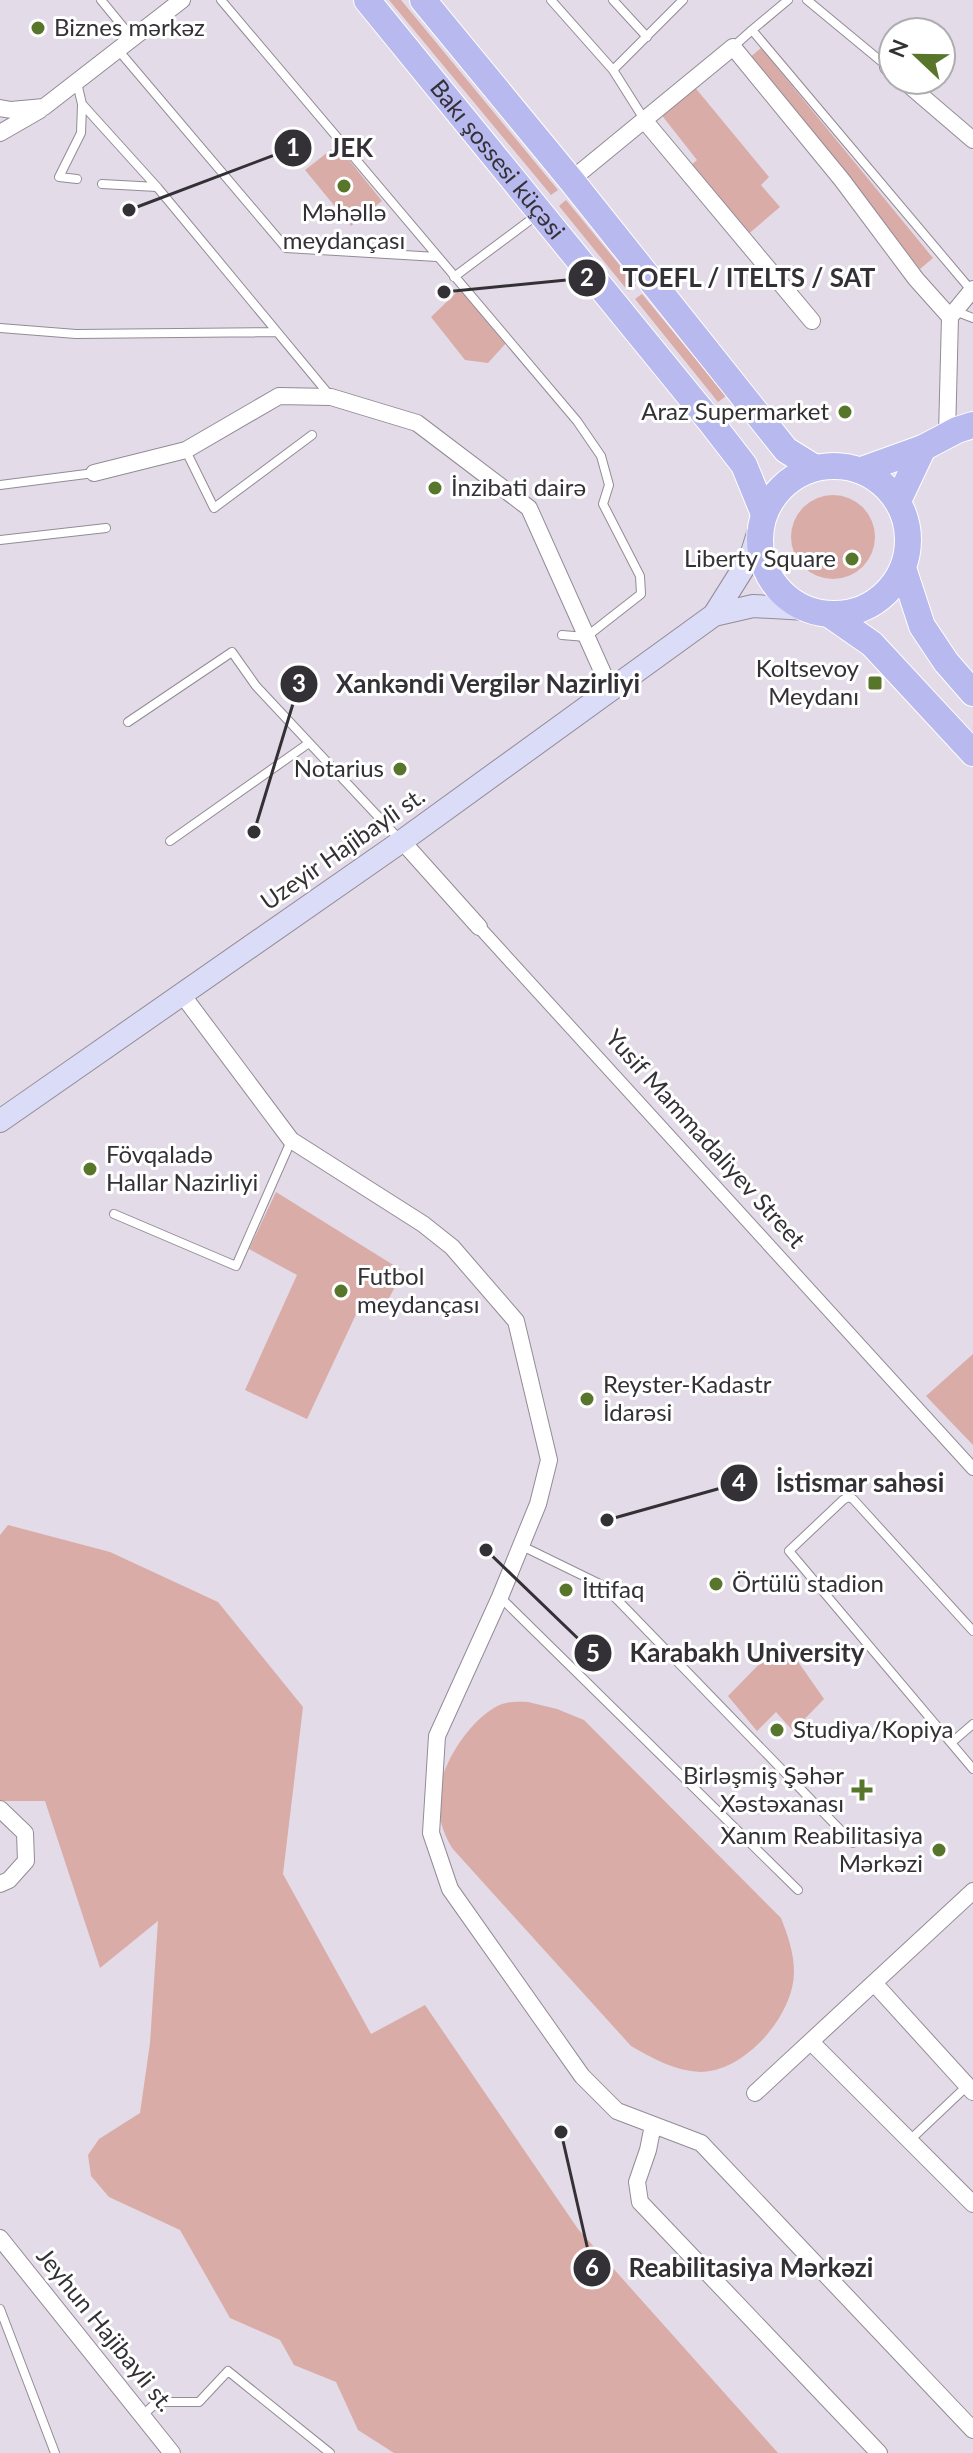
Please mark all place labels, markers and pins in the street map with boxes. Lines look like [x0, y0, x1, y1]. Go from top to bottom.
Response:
place label: Biznes mərkəz [54, 12, 205, 41]
marker: Biznes mərkəz [29, 19, 47, 37]
callout: JEK [273, 123, 389, 173]
marker: Məhəllə meydançası [335, 177, 353, 195]
place label: Məhəllə meydançası [283, 197, 405, 254]
callout: TOEFL / ITELTS / SAT [567, 253, 892, 303]
place label: Araz Supermarket [641, 396, 829, 425]
marker: Araz Supermarket [836, 403, 854, 421]
place label: İnzibati dairə [451, 472, 586, 501]
marker: İnzibati dairə [426, 479, 444, 497]
place label: Liberty Square [684, 543, 836, 572]
marker: Liberty Square [843, 550, 861, 568]
place label: Koltsevoy Meydanı [756, 653, 860, 710]
callout: Xankəndi Vergilər Nazirliyi [279, 659, 657, 709]
marker: Koltsevoy Meydanı [866, 674, 884, 692]
place label: Notarius [294, 753, 384, 782]
marker: Notarius [391, 760, 409, 778]
place label: Fövqaladə Hallar Nazirliyi [106, 1139, 258, 1196]
marker: Fövqaladə Hallar Nazirliyi [81, 1160, 99, 1178]
place label: Futbol meydançası [357, 1261, 479, 1318]
marker: Futbol meydançası [332, 1282, 350, 1300]
place label: Reyster-Kadastr İdarəsi [603, 1369, 772, 1426]
marker: Reyster-Kadastr İdarəsi [578, 1390, 596, 1408]
callout: İstismar sahəsi [719, 1458, 960, 1508]
place label: Örtülü stadion [732, 1568, 884, 1597]
place label: İttifaq [582, 1574, 644, 1603]
marker: Örtülü stadion [707, 1575, 725, 1593]
marker: İttifaq [557, 1581, 575, 1599]
callout: Karabakh University [573, 1628, 880, 1678]
place label: Studiya/Kopiya [793, 1714, 953, 1743]
marker: Studiya/Kopiya [768, 1721, 786, 1739]
place label: Birləşmiş Şəhər Xəstəxanası [683, 1760, 844, 1817]
marker: Birləşmiş Şəhər Xəstəxanası [851, 1779, 873, 1801]
place label: Xanım Reabilitasiya Mərkəzi [720, 1820, 923, 1877]
marker: Xanım Reabilitasiya Mərkəzi [930, 1841, 948, 1859]
callout: Reabilitasiya Mərkəzi [572, 2243, 889, 2293]

